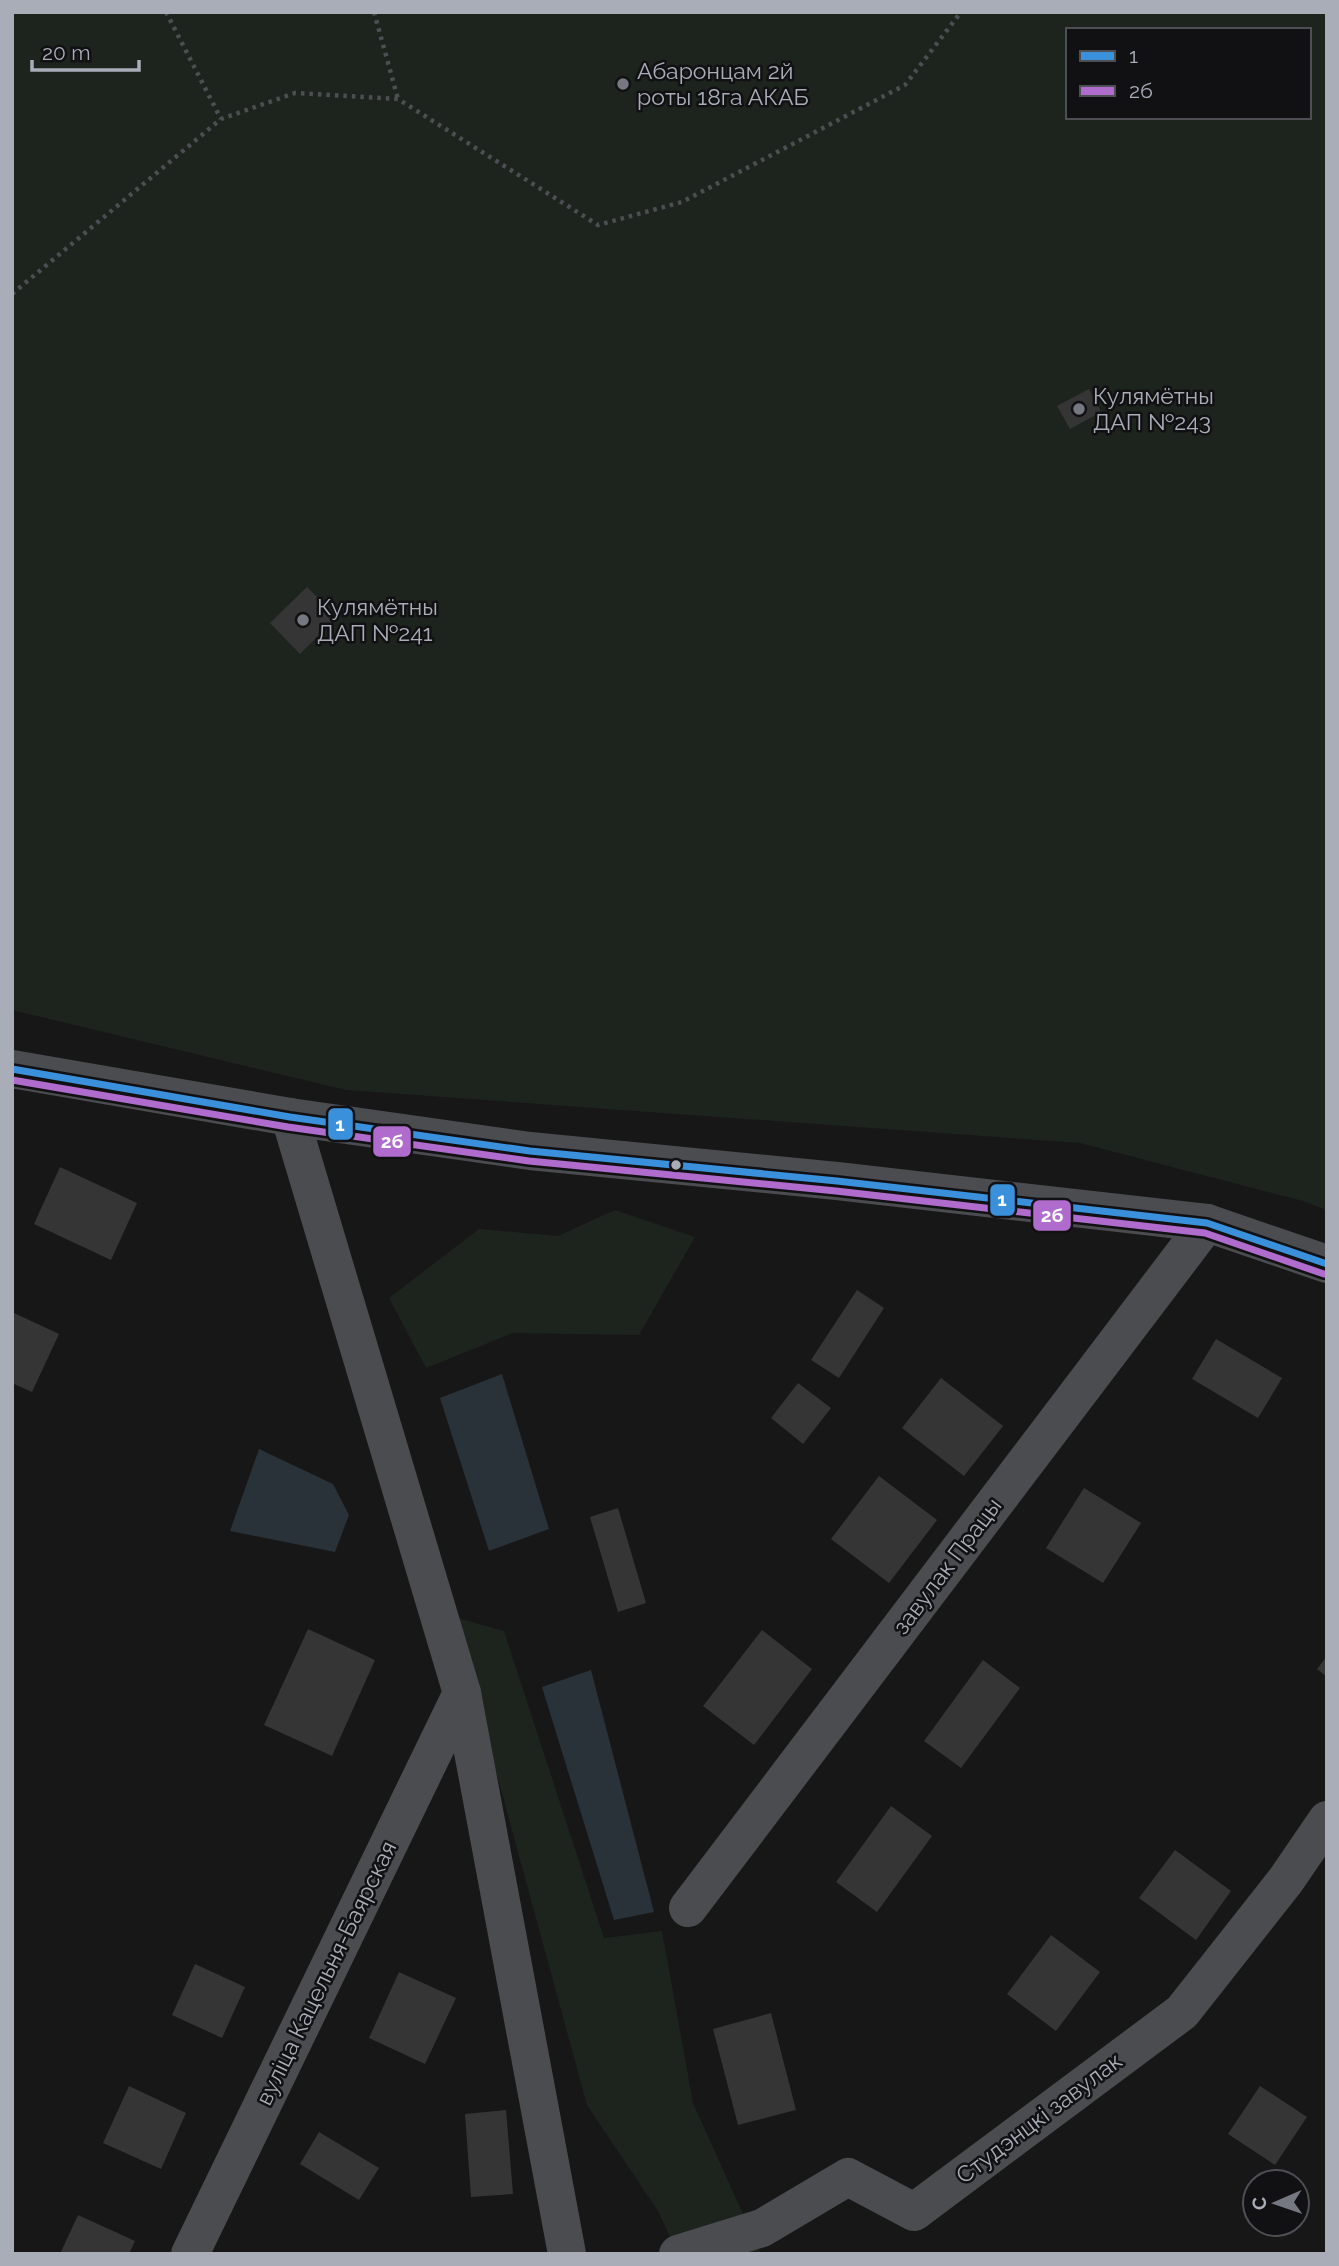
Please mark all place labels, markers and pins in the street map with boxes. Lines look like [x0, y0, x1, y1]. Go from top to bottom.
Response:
place label: Абаронцам 2й роты 18га АКАБ [637, 57, 808, 110]
marker: Абаронцам 2й роты 18га АКАБ [615, 76, 631, 92]
place label: Кулямётны ДАП №243 [1093, 382, 1214, 435]
marker: Кулямётны ДАП №243 [1071, 401, 1087, 417]
place label: Кулямётны ДАП №241 [317, 593, 438, 646]
marker: Кулямётны ДАП №241 [295, 612, 311, 628]
unlabelled marker [669, 1158, 683, 1172]

